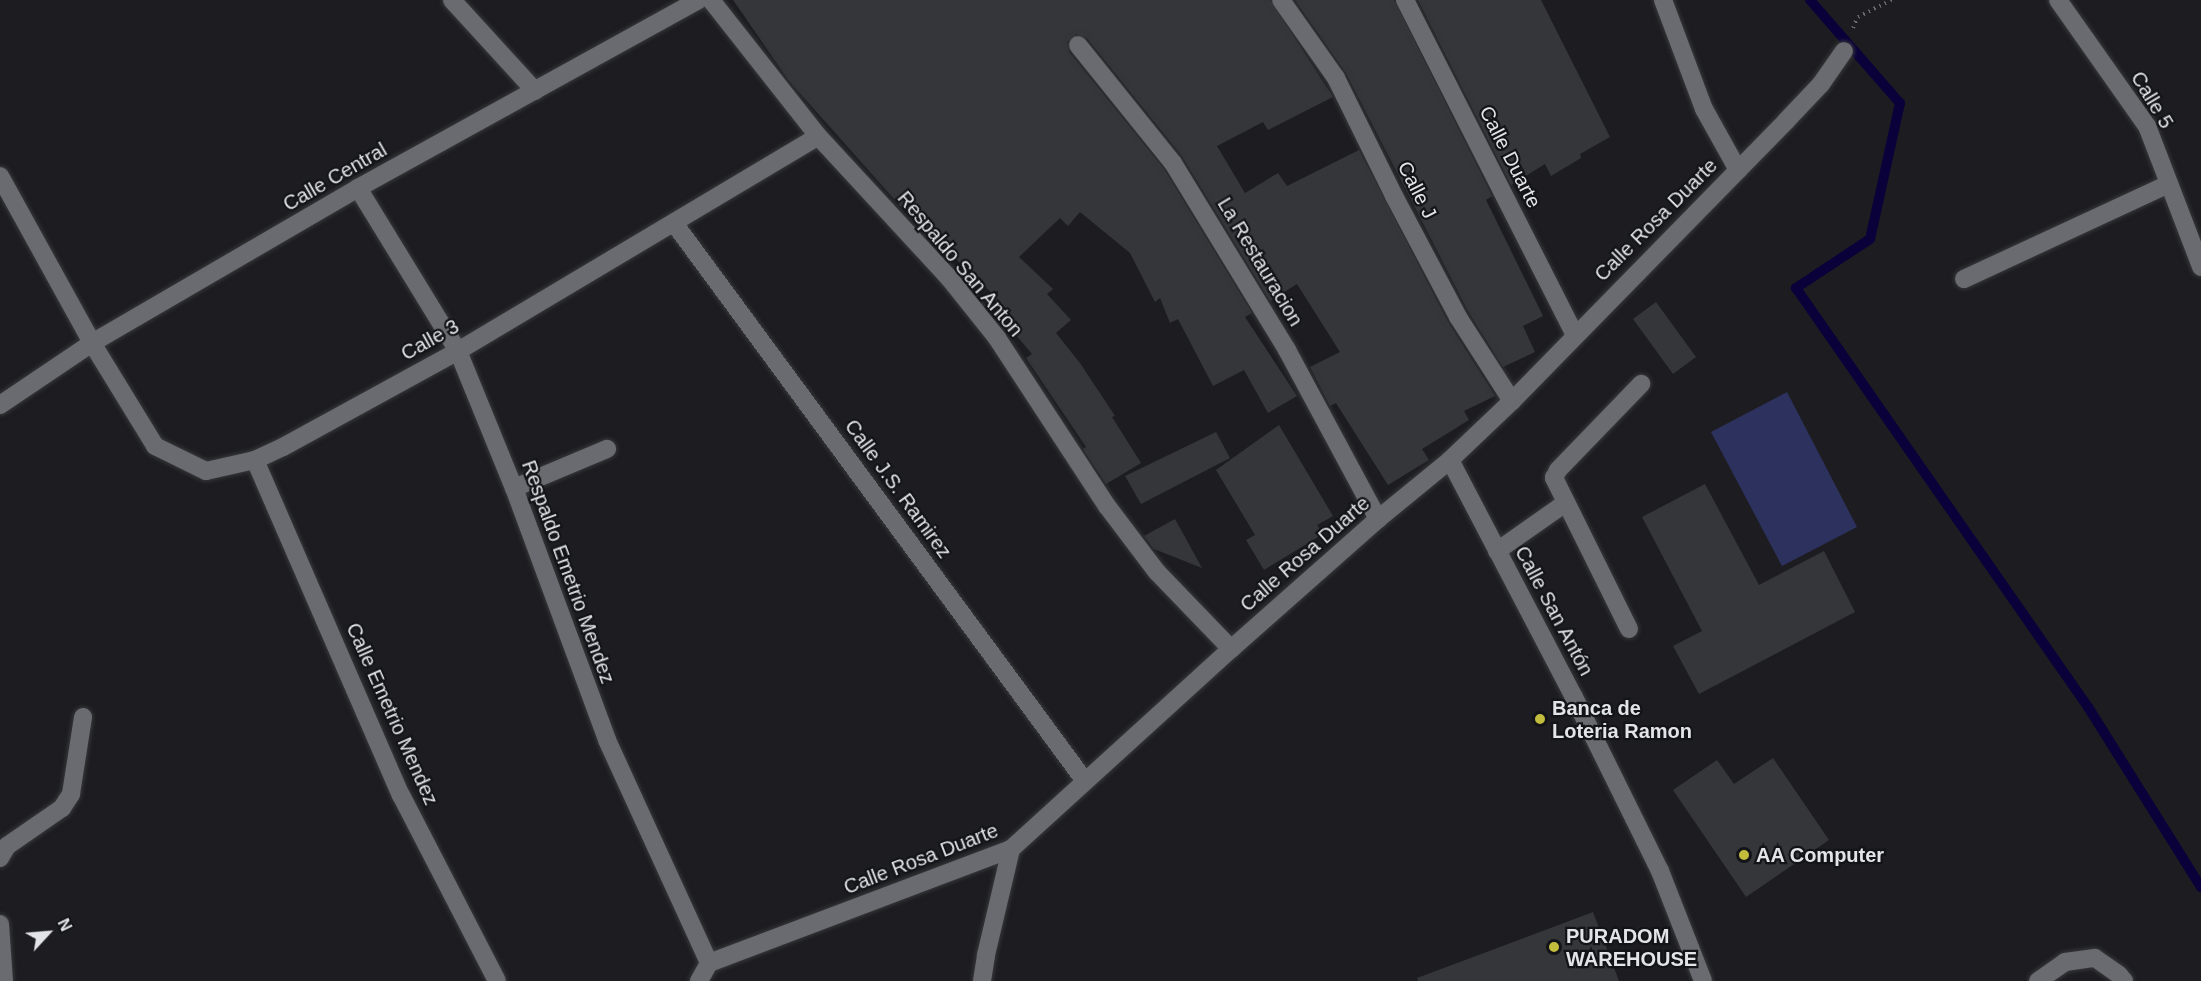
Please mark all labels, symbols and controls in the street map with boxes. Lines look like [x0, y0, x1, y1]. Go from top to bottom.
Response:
street label: Calle 5 [2126, 67, 2178, 133]
street label: Calle Duarte [1474, 102, 1546, 212]
street label: Calle Central [279, 138, 391, 216]
street label: Calle Rosa Duarte [1590, 154, 1722, 286]
street label: Calle J [1392, 157, 1442, 223]
street label: Respaldo San Anton [892, 186, 1028, 342]
street label: La Restauracion [1212, 193, 1308, 331]
street label: Calle 3 [397, 314, 463, 366]
street label: Calle J.S. Ramirez [840, 415, 956, 563]
street label: Respaldo Emetrio Mendez [516, 457, 620, 687]
street label: Calle Rosa Duarte [1235, 491, 1375, 617]
street label: Calle San Antón [1509, 542, 1599, 680]
street label: Calle Emetrio Mendez [341, 619, 443, 809]
place label: Banca de Loteria Ramon [1552, 696, 1692, 743]
marker: Banca de Loteria Ramon [1533, 712, 1547, 726]
street label: Calle Rosa Duarte [840, 819, 1002, 899]
place label: AA Computer [1756, 843, 1885, 867]
marker: AA Computer [1737, 848, 1751, 862]
north arrow [18, 903, 78, 963]
text: N [54, 916, 75, 934]
place label: PURADOM WAREHOUSE [1566, 924, 1697, 971]
marker: PURADOM WAREHOUSE [1547, 940, 1561, 954]

